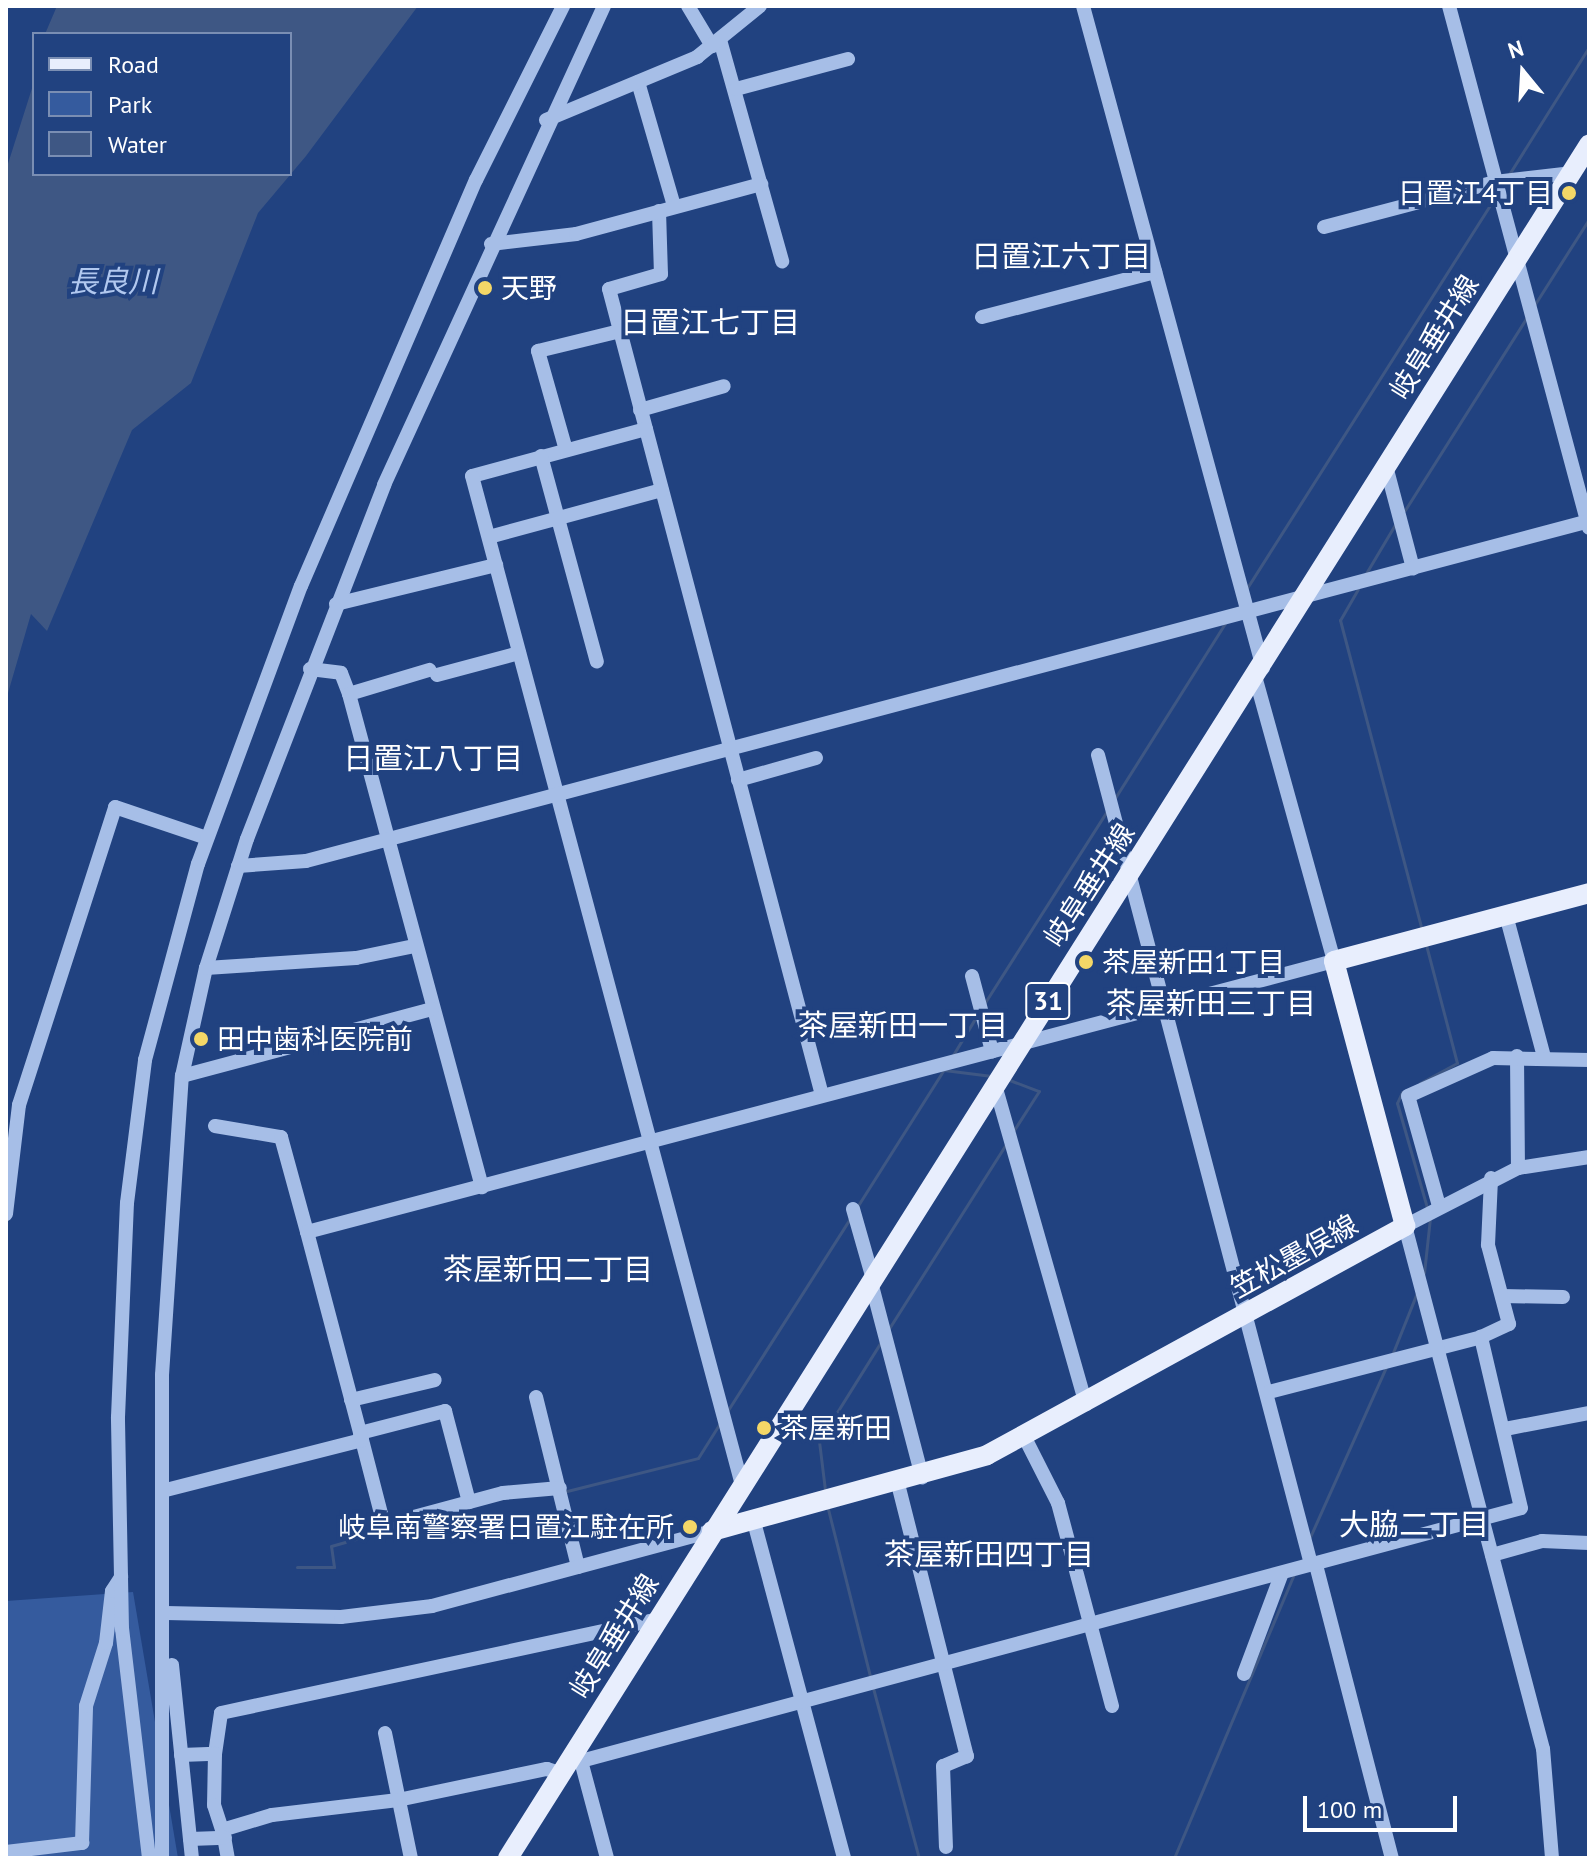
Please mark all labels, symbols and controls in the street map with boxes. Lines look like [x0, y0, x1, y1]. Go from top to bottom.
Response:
legend [32, 32, 292, 176]
north arrow [1483, 32, 1563, 112]
text: N [1504, 34, 1527, 65]
text: Road [108, 49, 159, 80]
text: Park [108, 89, 152, 120]
text: Water [108, 129, 167, 160]
place label: 日置江4丁目 [1398, 176, 1553, 210]
marker: 日置江4丁目 [1560, 184, 1578, 202]
district label: 日置江六丁目 [971, 238, 1151, 274]
water label: 長良川 [68, 263, 158, 299]
street label: 岐阜垂井線 [1383, 269, 1485, 405]
place label: 天野 [501, 271, 557, 305]
marker: 天野 [476, 279, 494, 297]
district label: 日置江七丁目 [620, 304, 800, 340]
district label: 日置江八丁目 [343, 740, 523, 776]
street label: 岐阜垂井線 [1037, 817, 1141, 953]
place label: 茶屋新田1丁目 [1102, 945, 1285, 979]
marker: 茶屋新田1丁目 [1077, 953, 1095, 971]
road number: 31 [1024, 979, 1072, 1023]
district label: 茶屋新田三丁目 [1106, 985, 1316, 1021]
district label: 茶屋新田一丁目 [798, 1007, 1008, 1043]
place label: 田中歯科医院前 [217, 1022, 413, 1056]
marker: 田中歯科医院前 [192, 1030, 210, 1048]
street label: 笠松墨俣線 [1225, 1207, 1363, 1305]
district label: 茶屋新田二丁目 [443, 1251, 653, 1287]
place label: 茶屋新田 [780, 1411, 892, 1445]
marker: 茶屋新田 [755, 1419, 773, 1437]
district label: 大脇二丁目 [1339, 1506, 1489, 1542]
place label: 岐阜南警察署日置江駐在所 [338, 1510, 674, 1544]
marker: 岐阜南警察署日置江駐在所 [681, 1518, 699, 1536]
district label: 茶屋新田四丁目 [884, 1536, 1094, 1572]
street label: 岐阜垂井線 [563, 1568, 665, 1704]
scale bar [1307, 1780, 1461, 1830]
text: 100 m [1317, 1794, 1382, 1825]

